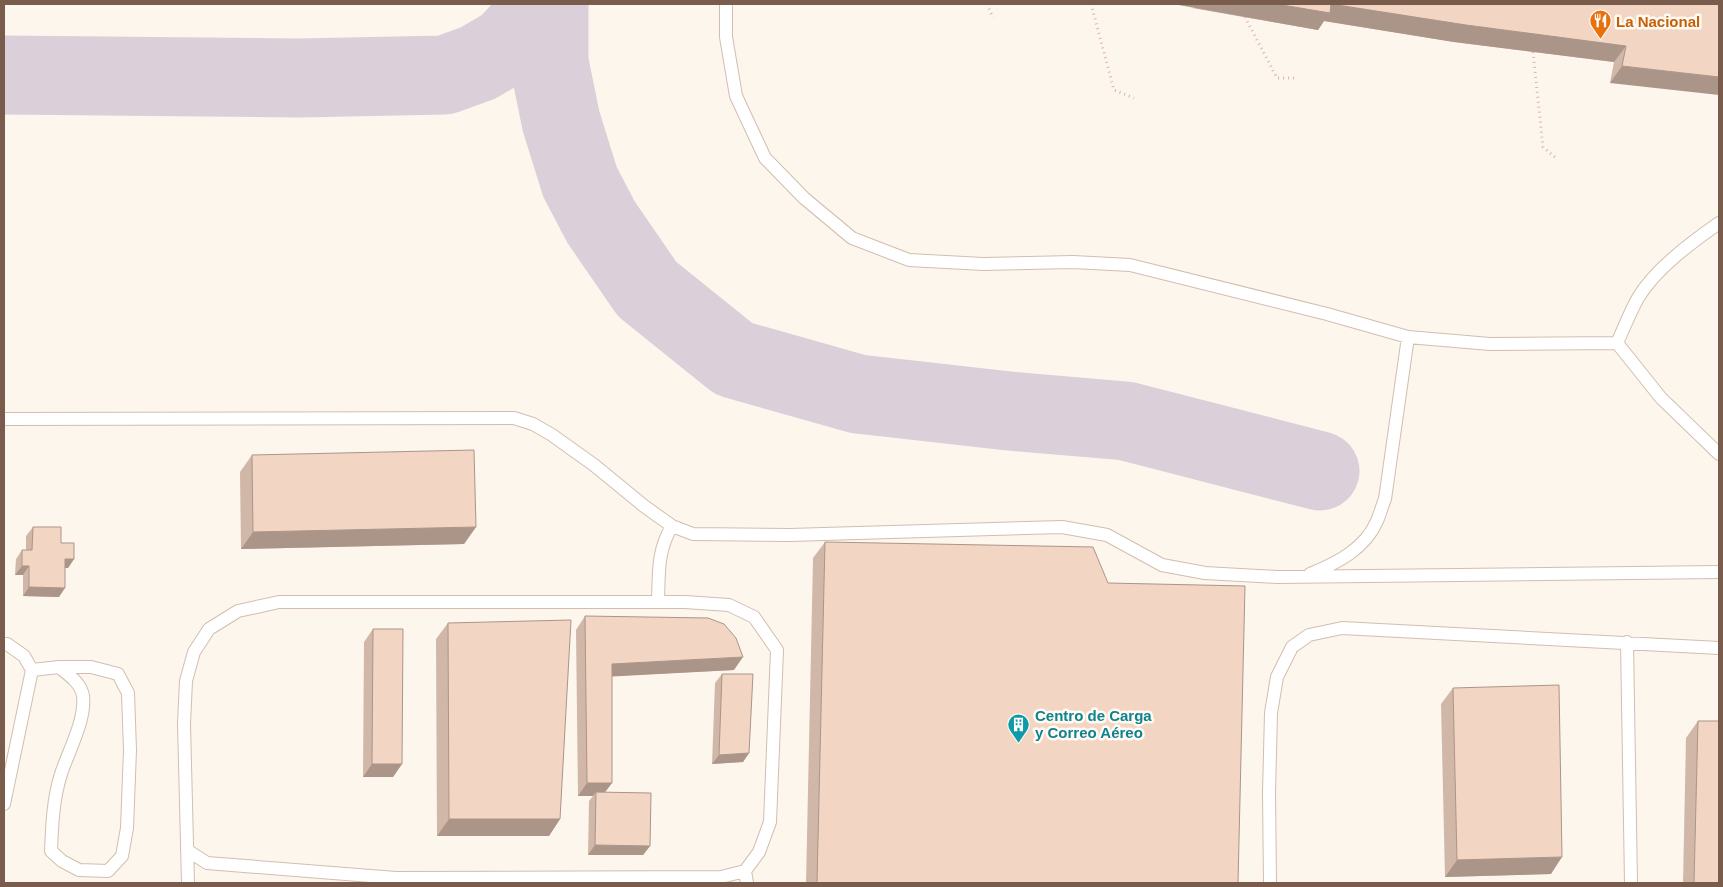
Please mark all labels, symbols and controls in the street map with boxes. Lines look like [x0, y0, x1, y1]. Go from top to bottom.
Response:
restaurant icon: La Nacional [1588, 9, 1612, 40]
place label: La Nacional [1616, 13, 1700, 30]
place label: Centro de Carga y Correo Aéreo [1035, 707, 1152, 741]
building icon: Centro de Carga y Correo Aéreo [1007, 712, 1031, 743]

